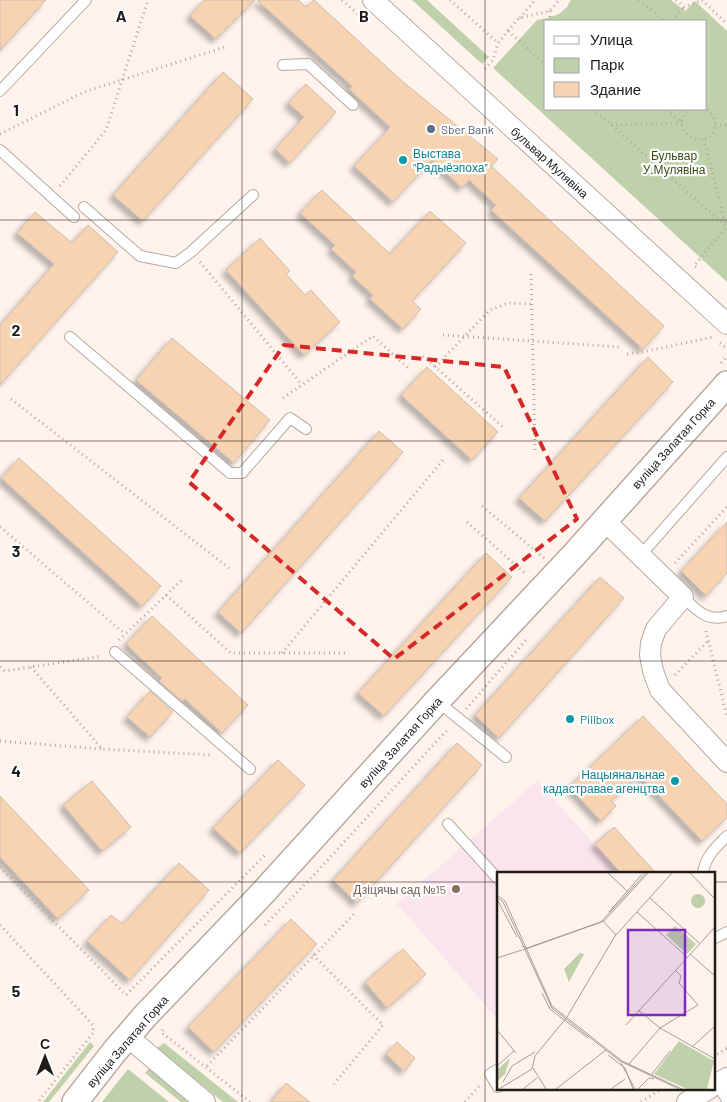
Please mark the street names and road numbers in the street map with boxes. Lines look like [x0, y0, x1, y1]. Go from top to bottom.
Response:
street label: бульвар Мулявіна [508, 124, 592, 201]
street label: вуліца Залатая Горка [629, 395, 718, 492]
street label: вуліца Залатая Горка [356, 694, 445, 791]
street label: вуліца Залатая Горка [83, 992, 172, 1090]

